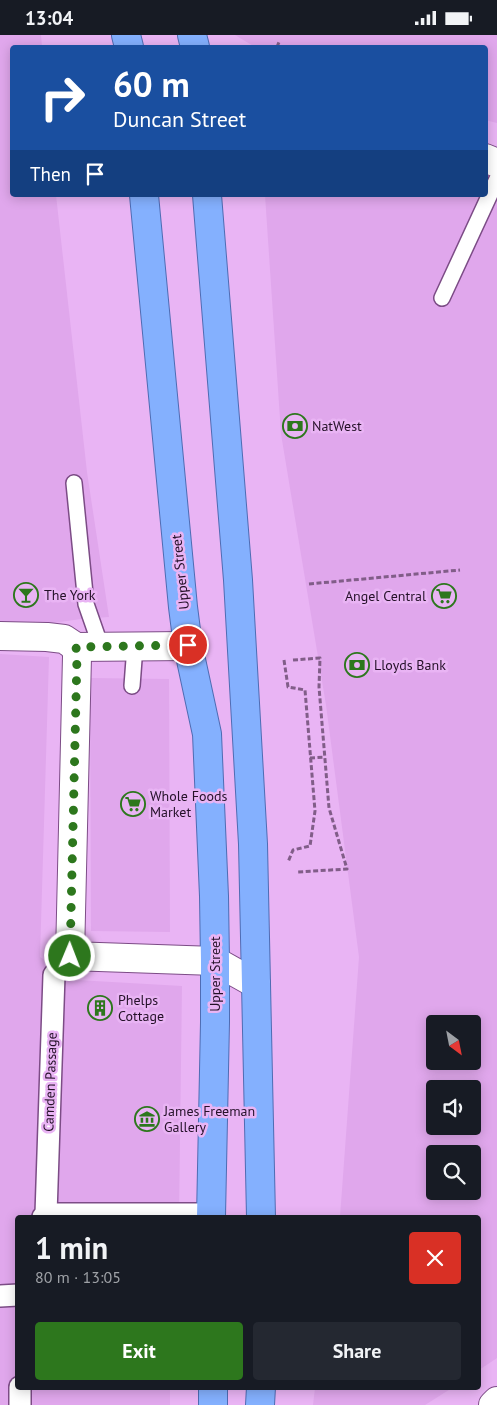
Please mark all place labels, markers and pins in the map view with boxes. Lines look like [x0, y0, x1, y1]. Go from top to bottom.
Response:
bank icon: NatWest [282, 413, 308, 439]
place label: NatWest [312, 417, 362, 435]
bar icon: The York [13, 582, 39, 608]
supermarket icon: Angel Central [431, 583, 457, 609]
place label: The York [44, 586, 96, 604]
place label: Angel Central [345, 587, 426, 605]
pin [167, 624, 209, 666]
bank icon: Lloyds Bank [344, 652, 370, 678]
place label: Lloyds Bank [374, 656, 446, 674]
place label: Whole Foods Market [150, 787, 227, 821]
supermarket icon: Whole Foods Market [120, 791, 146, 817]
place label: Phelps Cottage [118, 991, 164, 1025]
building icon: Phelps Cottage [87, 995, 113, 1021]
place label: James Freeman Gallery [163, 1102, 255, 1136]
museum icon: James Freeman Gallery [134, 1106, 160, 1132]

